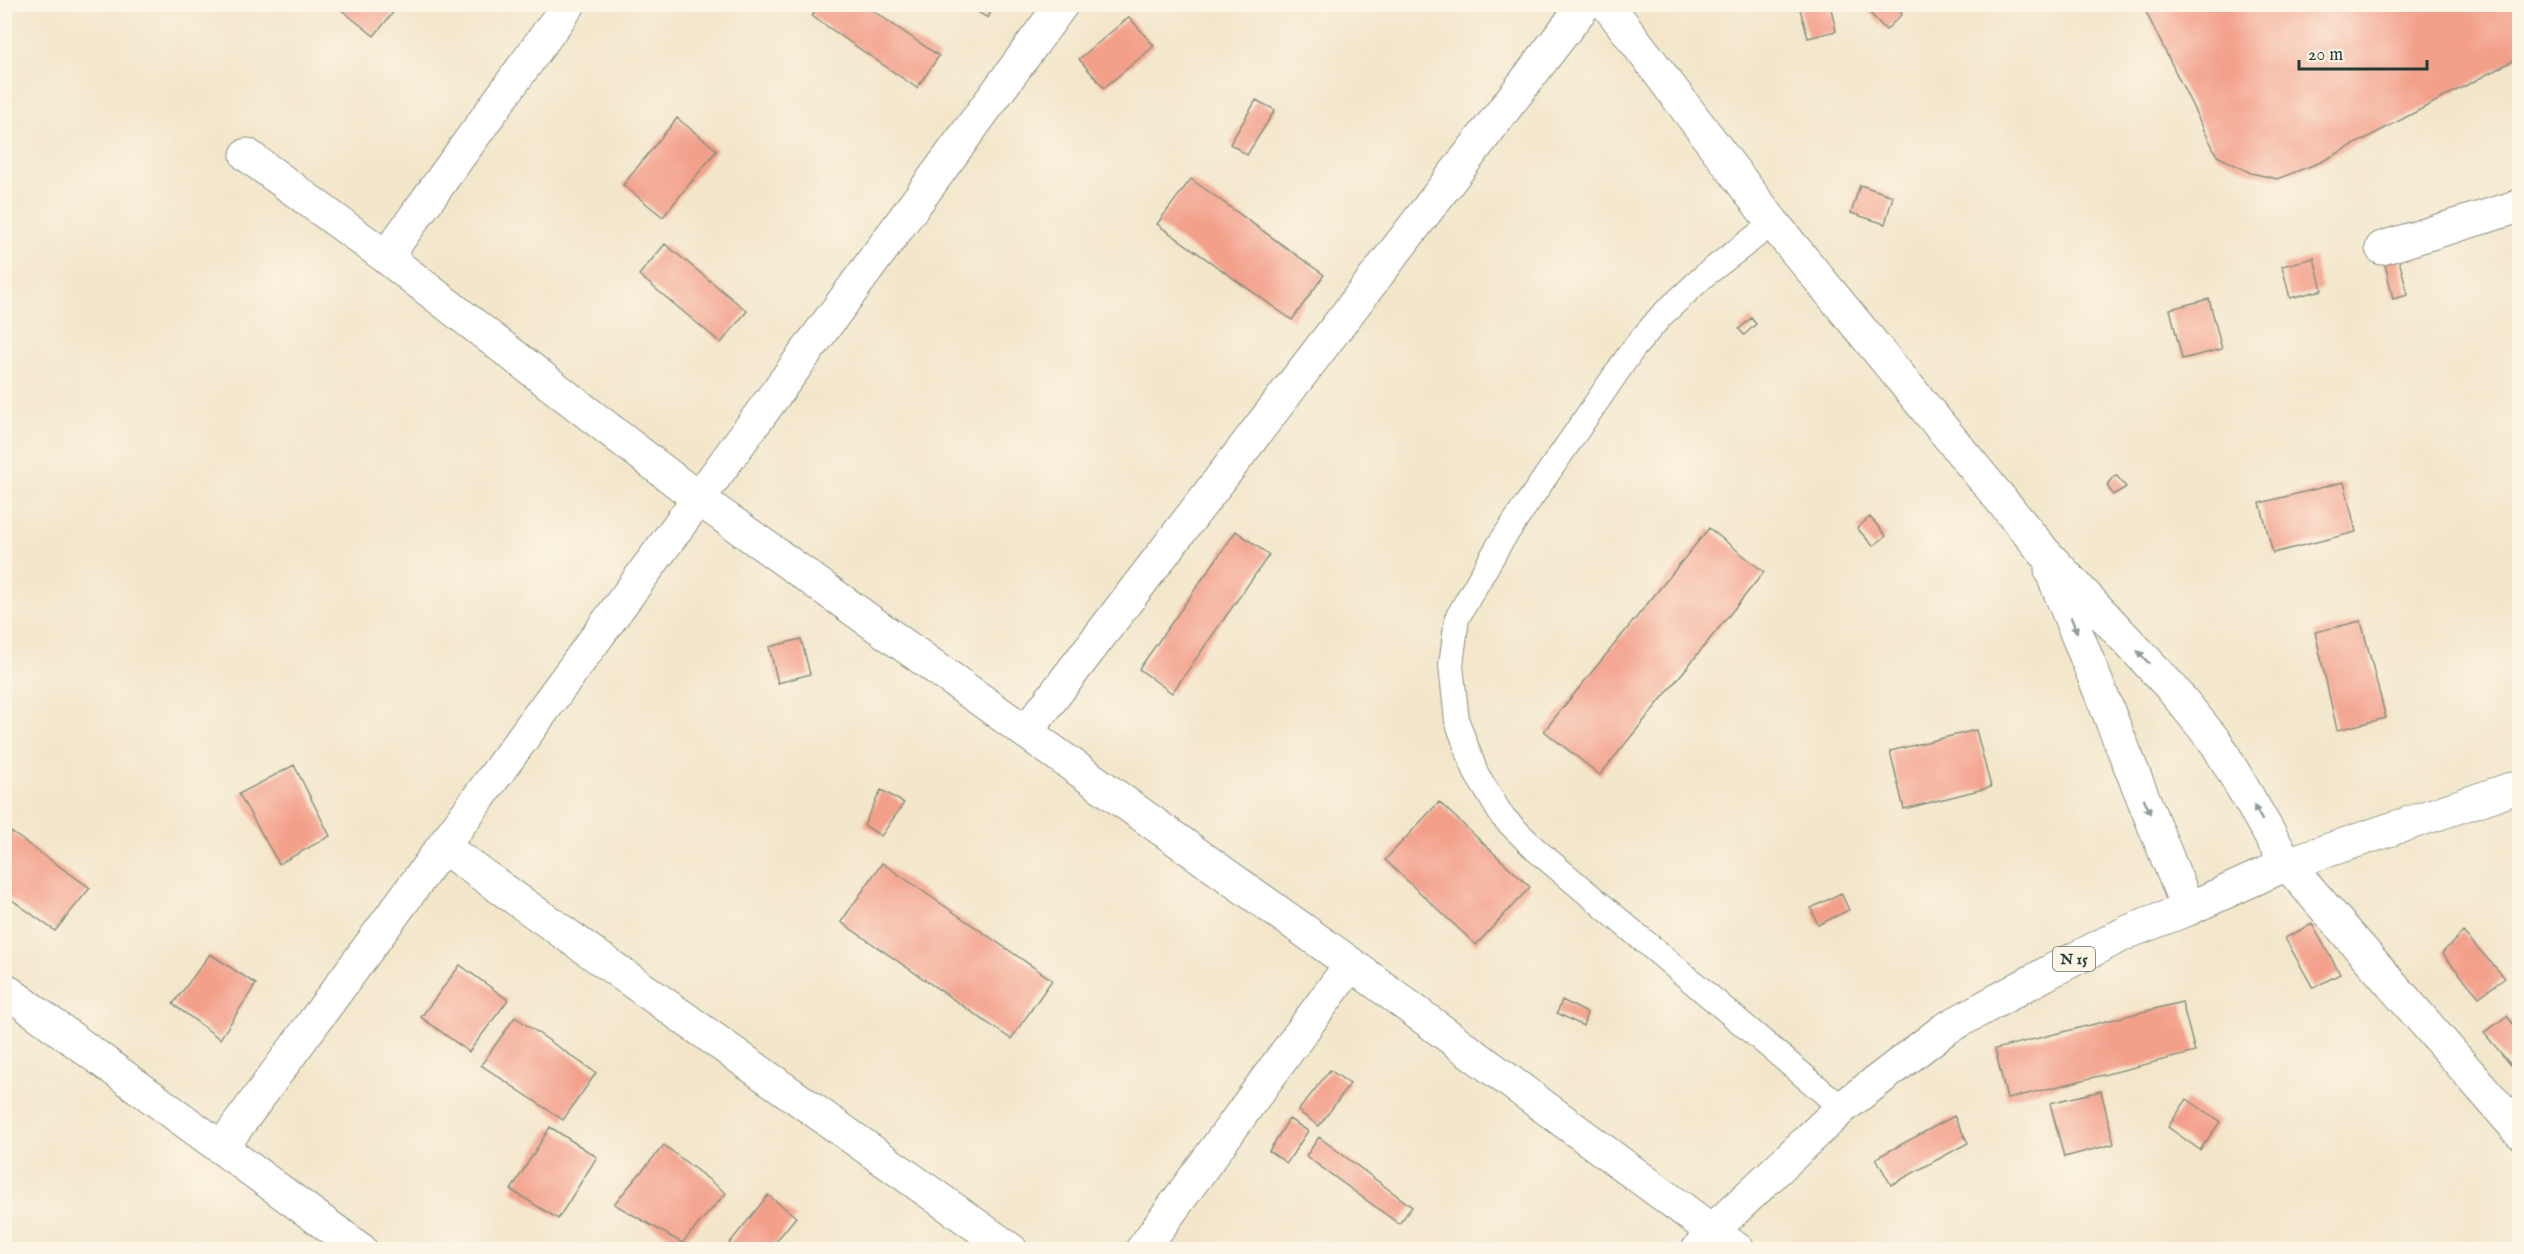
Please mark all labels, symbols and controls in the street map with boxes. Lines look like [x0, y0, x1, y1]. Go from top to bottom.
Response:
scale bar [2299, 33, 2426, 71]
text: 20 m [2308, 44, 2343, 67]
one-way arrow [2069, 617, 2079, 635]
one-way arrow [2136, 649, 2150, 664]
one-way arrow [2142, 798, 2152, 816]
one-way arrow [2252, 805, 2263, 821]
road number: N 15 [2053, 947, 2095, 971]

